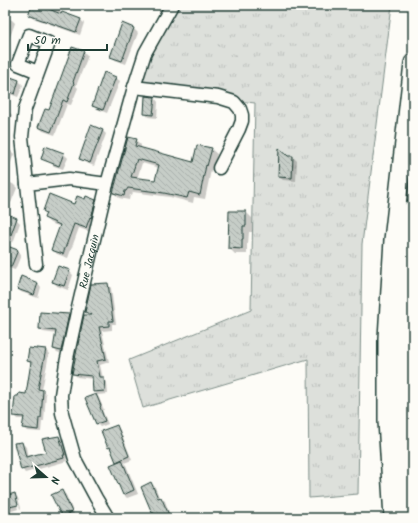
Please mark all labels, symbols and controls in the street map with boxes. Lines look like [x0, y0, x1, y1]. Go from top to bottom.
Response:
scale bar [28, 26, 107, 52]
text: 50 m [34, 31, 61, 50]
street label: Rue Jacquin [75, 232, 105, 291]
north arrow [26, 457, 66, 497]
text: N [45, 474, 64, 486]

